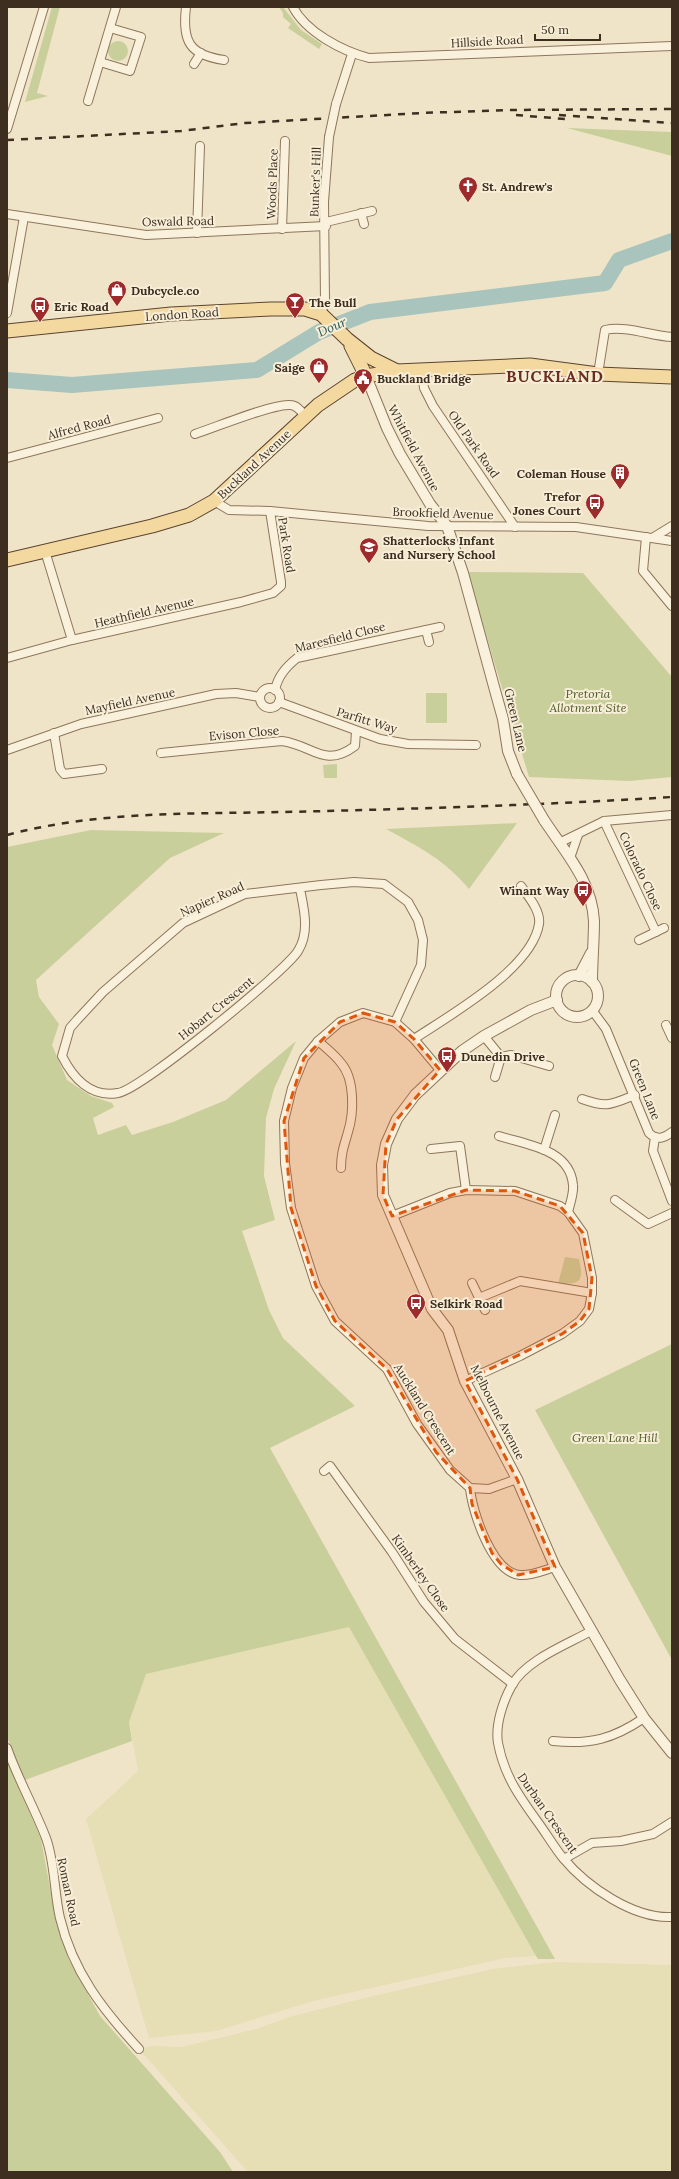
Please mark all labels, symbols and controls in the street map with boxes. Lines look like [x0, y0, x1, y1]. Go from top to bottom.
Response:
scale bar [535, 16, 600, 42]
text: 50 m [541, 22, 569, 37]
street label: Hillside Road [450, 32, 524, 50]
street label: Bunker's Hill [306, 147, 324, 217]
street label: Woods Place [263, 148, 281, 220]
church icon: St. Andrew's [457, 175, 479, 203]
place label: St. Andrew's [482, 179, 553, 194]
street label: Oswald Road [142, 213, 214, 229]
shop icon: Dubcycle.co [106, 279, 128, 307]
place label: Dubcycle.co [131, 283, 200, 298]
bar icon: The Bull [284, 291, 306, 319]
bus stop icon: Eric Road [29, 295, 51, 323]
place label: The Bull [309, 295, 357, 310]
place label: Eric Road [54, 299, 109, 314]
street label: London Road [145, 304, 219, 324]
water label: Dour [315, 313, 349, 341]
shop icon: Saige [308, 356, 330, 384]
place label: Saige [275, 360, 306, 375]
district label: BUCKLAND [506, 366, 604, 386]
public building icon: Buckland Bridge [352, 367, 374, 395]
place label: Buckland Bridge [377, 371, 472, 386]
street label: Whitfield Avenue [385, 402, 443, 494]
street label: Old Park Road [445, 407, 503, 481]
street label: Alfred Road [45, 411, 112, 443]
street label: Buckland Avenue [214, 426, 294, 502]
building icon: Coleman House [609, 462, 631, 490]
place label: Coleman House [517, 466, 607, 481]
place label: Trefor Jones Court [513, 489, 582, 518]
bus stop icon: Trefor Jones Court [584, 492, 606, 520]
street label: Brookfield Avenue [392, 504, 494, 522]
street label: Park Road [275, 516, 299, 574]
place label: Shatterlocks Infant and Nursery School [383, 533, 496, 562]
school or university icon: Shatterlocks Infant and Nursery School [358, 536, 380, 564]
street label: Heathfield Avenue [93, 593, 196, 631]
street label: Maresfield Close [293, 618, 387, 655]
street label: Mayfield Avenue [84, 684, 177, 718]
park label: Pretoria Allotment Site [549, 686, 627, 715]
street label: Green Lane [501, 687, 531, 754]
street label: Parfitt Way [335, 704, 400, 737]
street label: Evison Close [208, 722, 280, 744]
street label: Colorado Close [616, 829, 666, 913]
street label: Napier Road [178, 878, 246, 920]
bus stop icon: Winant Way [572, 879, 594, 907]
place label: Winant Way [499, 883, 569, 898]
street label: Hobart Crescent [175, 973, 257, 1043]
bus stop icon: Dunedin Drive [436, 1045, 458, 1073]
place label: Dunedin Drive [461, 1049, 545, 1064]
street label: Green Lane [626, 1056, 664, 1122]
bus stop icon: Selkirk Road [405, 1292, 427, 1320]
place label: Selkirk Road [430, 1296, 503, 1311]
street label: Auckland Crescent [390, 1360, 459, 1458]
street label: Melbourne Avenue [468, 1362, 529, 1463]
park label: Green Lane Hill [572, 1430, 659, 1445]
street label: Kimberley Close [389, 1531, 453, 1615]
street label: Durban Crescent [515, 1770, 582, 1857]
street label: Roman Road [54, 1856, 84, 1928]

